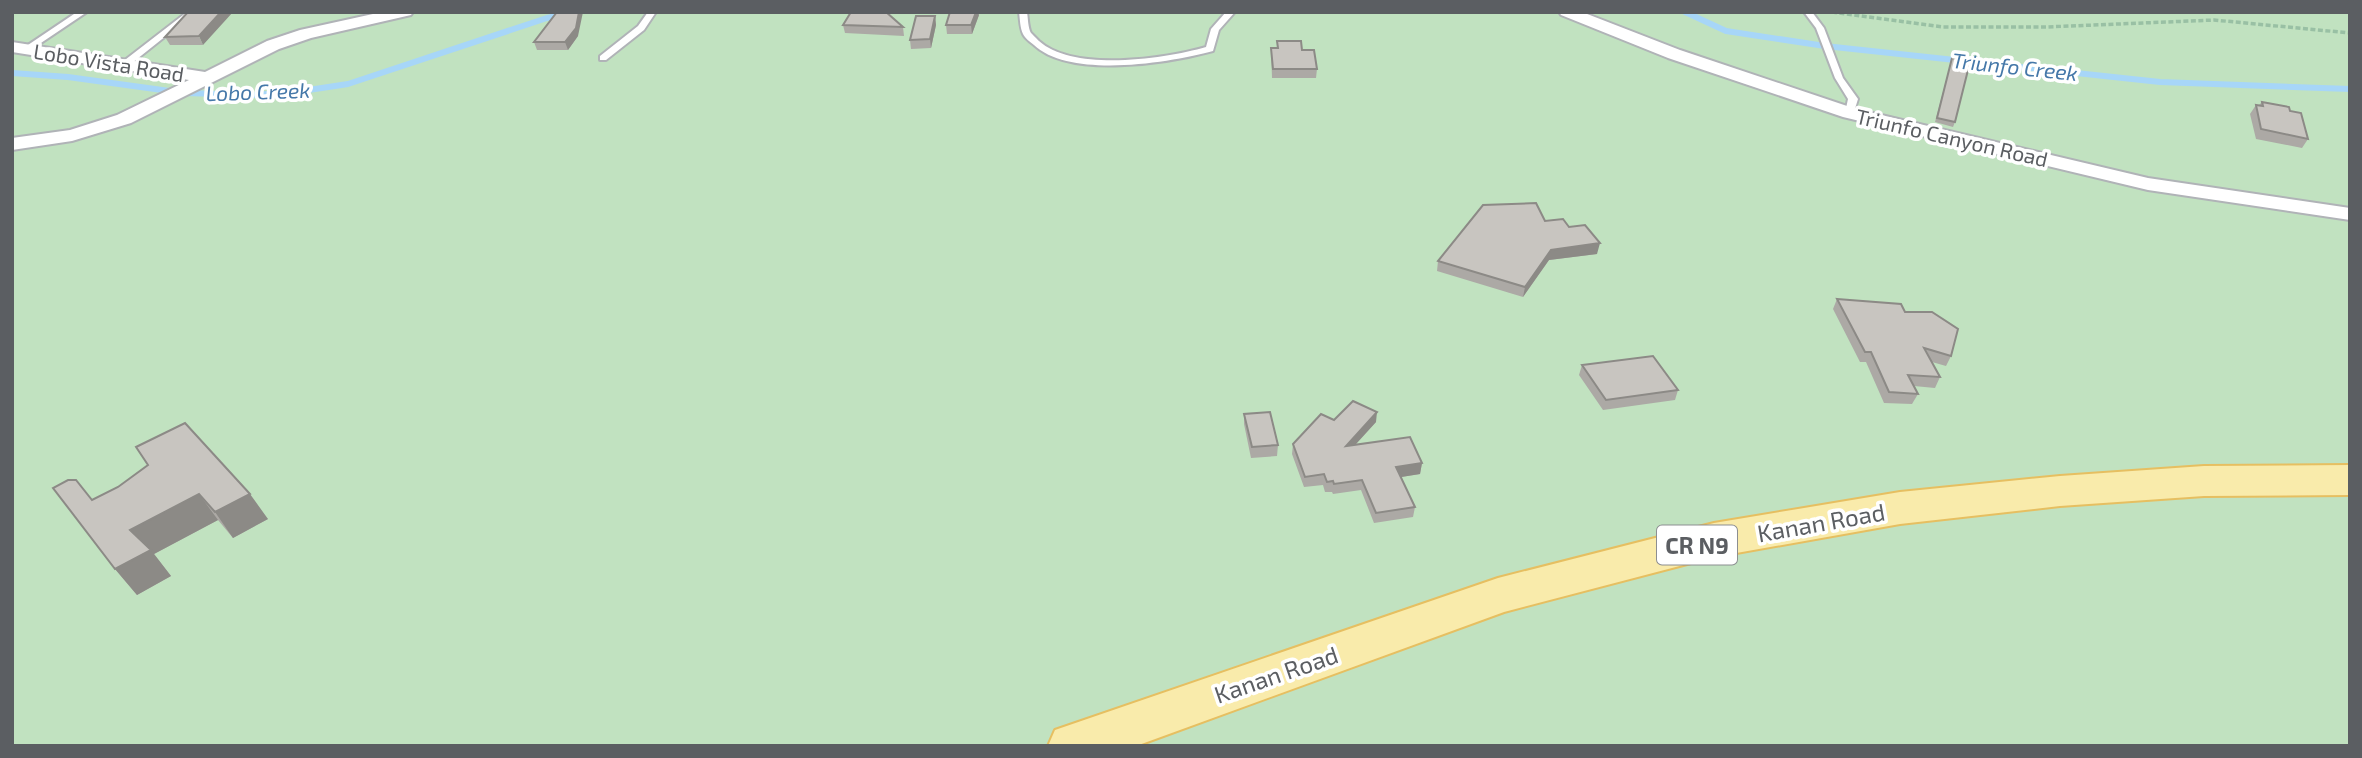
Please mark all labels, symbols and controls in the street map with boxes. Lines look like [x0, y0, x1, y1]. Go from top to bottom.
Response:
street label: Lobo Vista Road [32, 38, 186, 86]
water label: Triunfo Creek [1951, 47, 2079, 85]
water label: Lobo Creek [205, 77, 311, 105]
street label: Triunfo Canyon Road [1854, 103, 2050, 171]
street label: Kanan Road [1755, 497, 1887, 547]
road number: CR N9 [1657, 526, 1737, 565]
street label: Kanan Road [1210, 639, 1342, 709]

